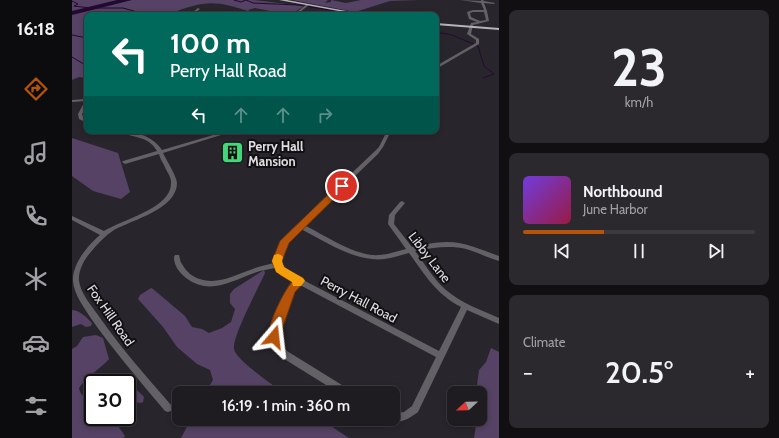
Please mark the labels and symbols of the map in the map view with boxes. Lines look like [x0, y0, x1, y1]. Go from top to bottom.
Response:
place label: Perry Hall Mansion [248, 138, 304, 169]
building icon: Perry Hall Mansion [220, 140, 246, 166]
pin [325, 169, 359, 203]
street label: Libby Lane [405, 229, 455, 286]
street label: Perry Hall Road [318, 272, 400, 326]
street label: Fox Hill Road [84, 281, 138, 349]
position arrow [253, 316, 295, 358]
speed limit sign: 30 [84, 374, 136, 426]
north arrow [447, 386, 487, 426]

